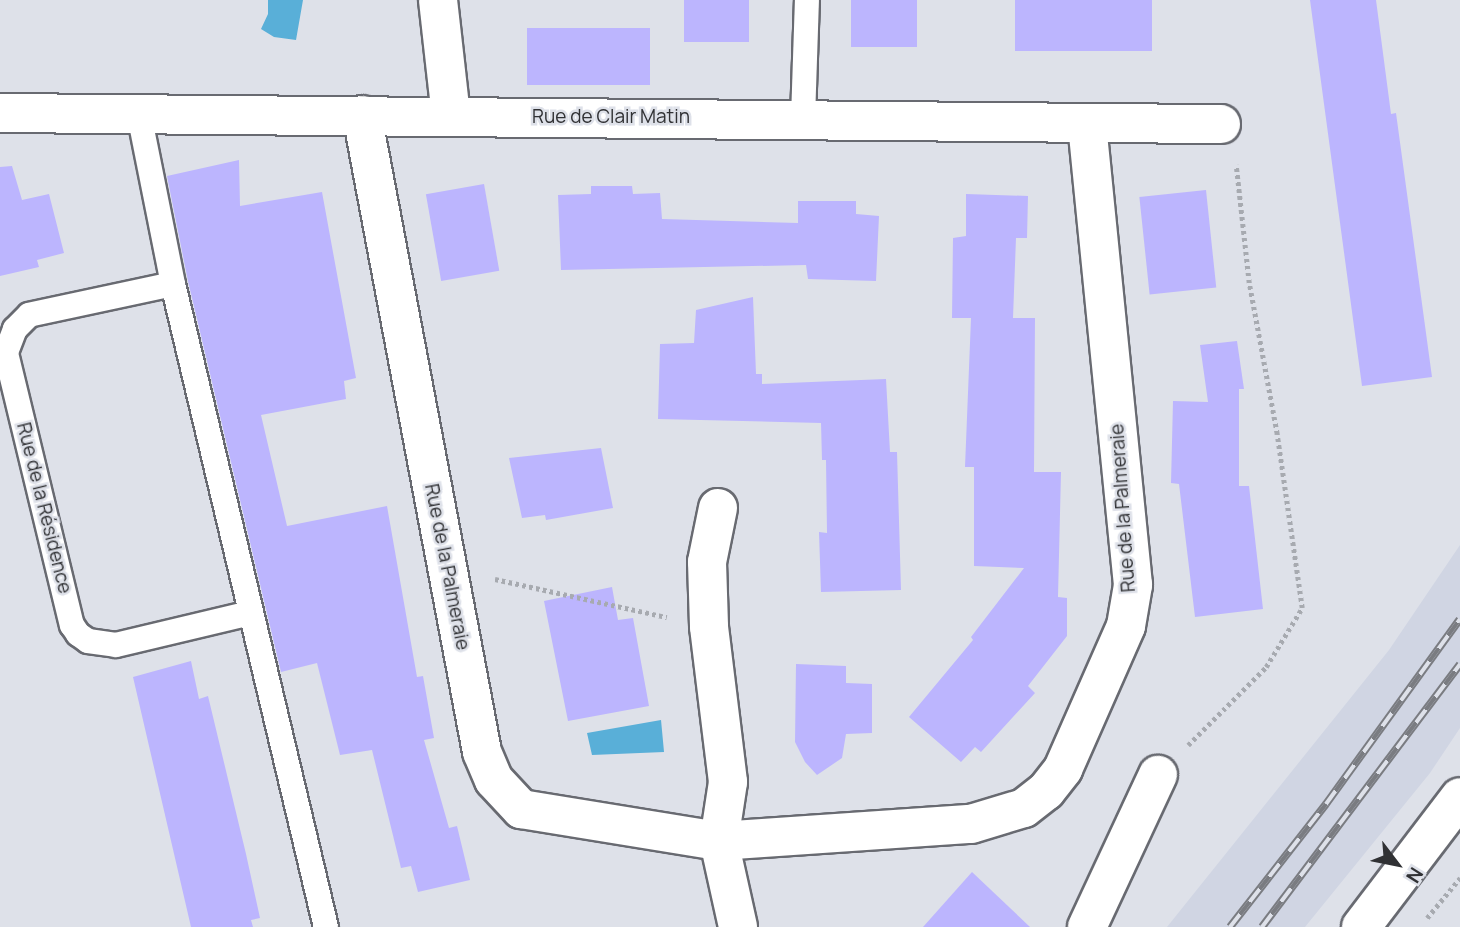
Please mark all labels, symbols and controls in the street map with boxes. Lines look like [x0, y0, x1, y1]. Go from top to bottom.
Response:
street label: Rue de Clair Matin [532, 106, 690, 128]
street label: Rue de la Résidence [12, 420, 76, 596]
street label: Rue de la Palmeraie [1106, 423, 1140, 593]
street label: Rue de la Palmeraie [420, 482, 474, 652]
north arrow [1362, 829, 1432, 899]
text: N [1400, 862, 1429, 888]

